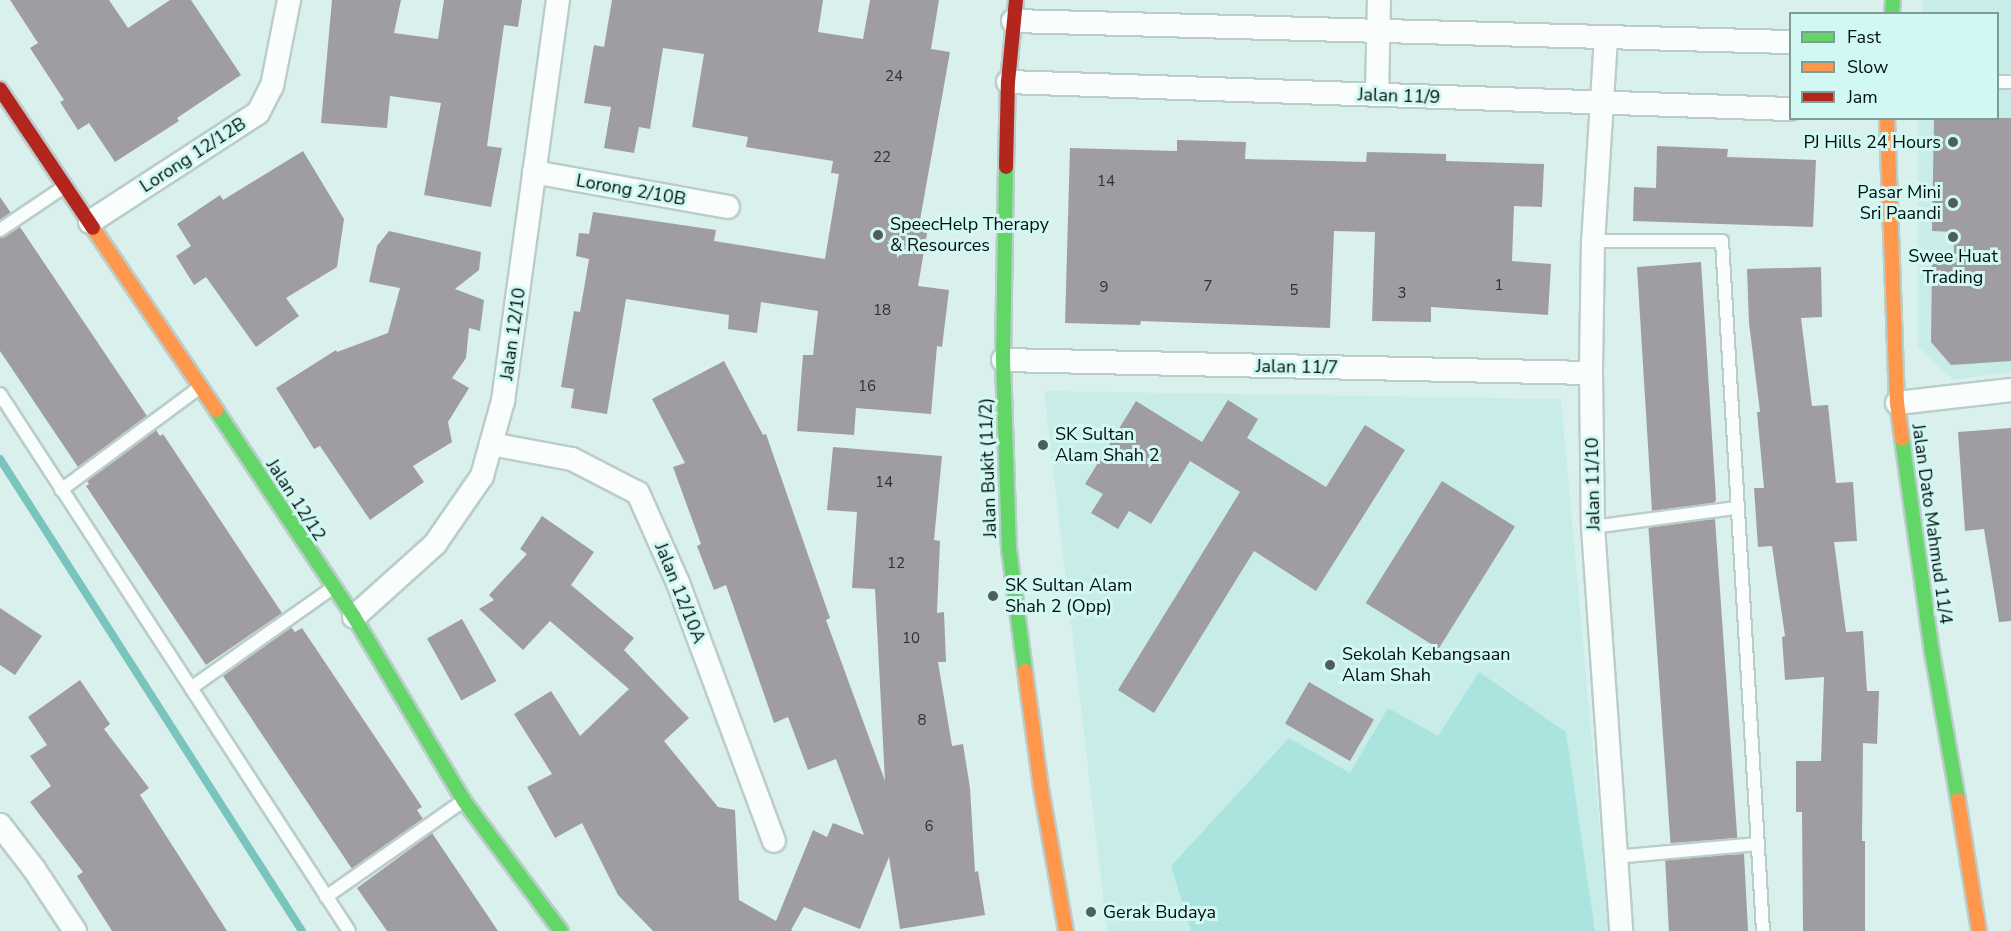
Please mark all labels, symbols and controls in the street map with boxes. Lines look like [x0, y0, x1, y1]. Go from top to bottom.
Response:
legend [1789, 12, 1999, 120]
text: Fast [1847, 25, 1881, 49]
text: Slow [1847, 55, 1888, 79]
house number: 24 [885, 68, 903, 86]
street label: Jalan 11/9 [1357, 84, 1441, 108]
text: Jam [1847, 85, 1878, 109]
street label: Lorong 12/12B [136, 113, 250, 197]
place label: PJ Hills 24 Hours [1804, 131, 1941, 153]
marker: PJ Hills 24 Hours [1946, 135, 1960, 149]
house number: 22 [873, 149, 891, 167]
street label: Lorong 2/10B [574, 170, 688, 210]
house number: 14 [1097, 173, 1115, 191]
place label: Pasar Mini Sri Paandi [1857, 182, 1941, 224]
marker: Pasar Mini Sri Paandi [1946, 196, 1960, 210]
place label: SpeecHelp Therapy & Resources [890, 214, 1049, 256]
marker: SpeecHelp Therapy & Resources [871, 228, 885, 242]
marker: Swee Huat Trading [1946, 230, 1960, 244]
place label: Swee Huat Trading [1908, 246, 1998, 288]
house number: 1 [1495, 277, 1503, 295]
house number: 7 [1204, 278, 1212, 296]
house number: 9 [1100, 279, 1108, 297]
house number: 5 [1290, 282, 1298, 300]
house number: 3 [1398, 285, 1406, 303]
street label: Jalan 12/10 [496, 286, 530, 382]
house number: 18 [873, 302, 891, 320]
street label: Jalan 11/7 [1256, 355, 1338, 379]
house number: 16 [858, 378, 876, 396]
street label: Jalan Bukit (11/2) [975, 397, 1001, 539]
street label: Jalan Dato Mahmud 11/4 [1907, 422, 1957, 626]
place label: SK Sultan Alam Shah 2 [1055, 424, 1160, 466]
street label: Jalan 11/10 [1581, 437, 1605, 531]
marker: SK Sultan Alam Shah 2 [1036, 438, 1050, 452]
street label: Jalan 12/12 [262, 455, 330, 545]
house number: 14 [875, 474, 893, 492]
street label: Jalan 12/10A [650, 540, 710, 646]
house number: 12 [887, 555, 905, 573]
place label: SK Sultan Alam Shah 2 (Opp) [1005, 575, 1132, 618]
marker: SK Sultan Alam Shah 2 (Opp) [986, 589, 1000, 603]
house number: 10 [902, 630, 920, 648]
place label: Sekolah Kebangsaan Alam Shah [1342, 644, 1511, 686]
marker: Sekolah Kebangsaan Alam Shah [1323, 658, 1337, 672]
house number: 8 [918, 712, 926, 730]
house number: 6 [925, 818, 933, 836]
place label: Gerak Budaya [1103, 901, 1216, 923]
marker: Gerak Budaya [1084, 905, 1098, 919]

